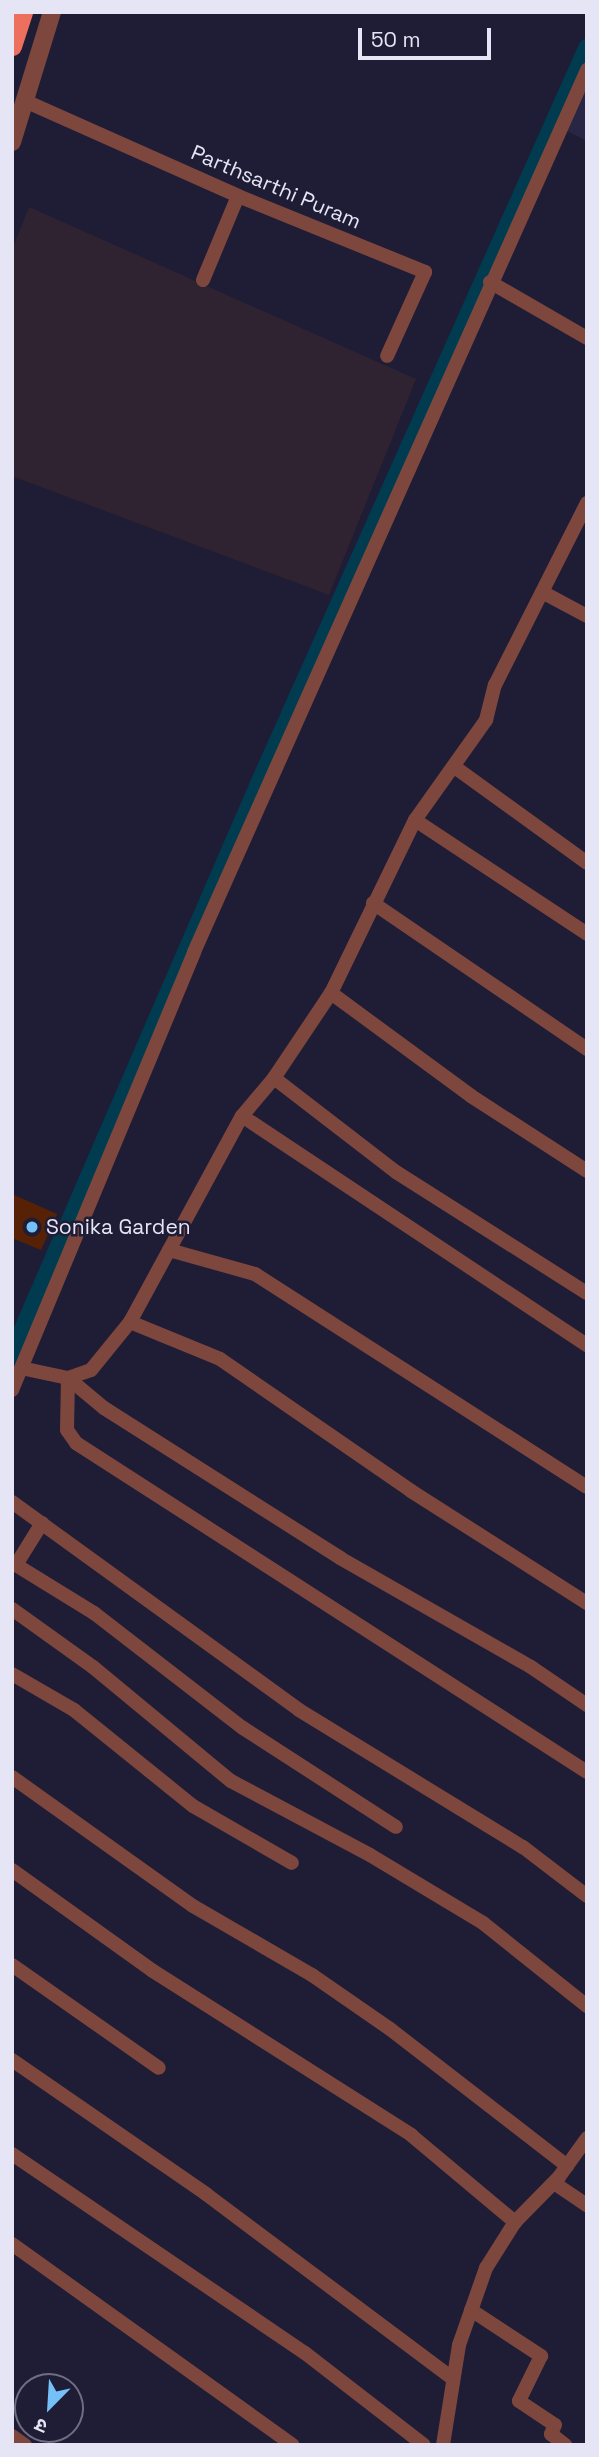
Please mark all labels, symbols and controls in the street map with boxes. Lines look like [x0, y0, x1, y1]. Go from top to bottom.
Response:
scale bar [361, 14, 494, 58]
text: 50 m [371, 26, 421, 53]
street label: Parthsarthi Puram [187, 140, 365, 234]
place label: Sonika Garden [46, 1214, 191, 1240]
marker: Sonika Garden [24, 1219, 40, 1235]
north arrow [14, 2373, 84, 2443]
text: उ [31, 2412, 51, 2439]

